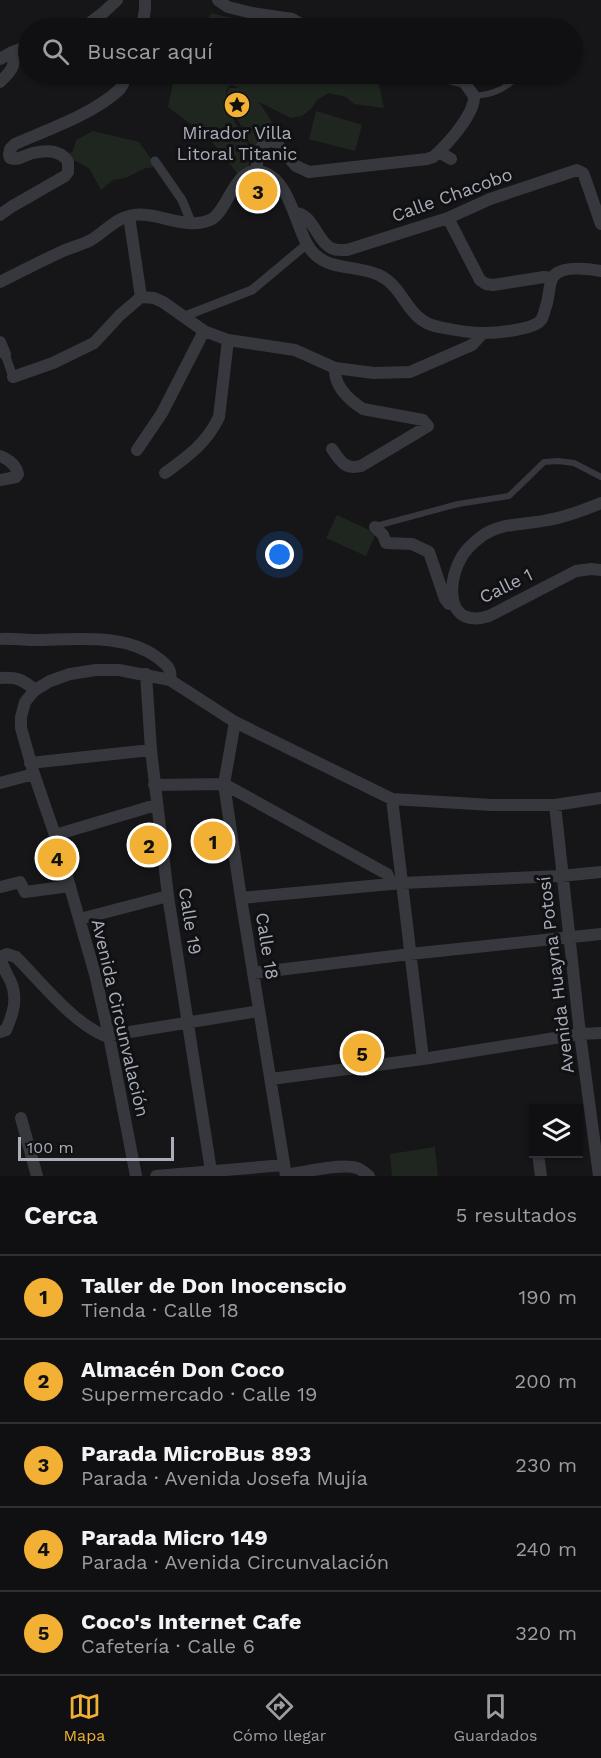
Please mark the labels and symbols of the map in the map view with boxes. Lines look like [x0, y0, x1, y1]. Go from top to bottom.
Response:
place icon: Mirador Villa Litoral Titanic [222, 90, 252, 120]
place label: Mirador Villa Litoral Titanic [177, 122, 297, 164]
street label: Calle Chacobo [389, 163, 515, 226]
pin: 3 [238, 168, 278, 213]
your location [265, 540, 294, 569]
street label: Calle 1 [476, 564, 536, 607]
pin: 1 [194, 818, 232, 864]
pin: 2 [130, 822, 168, 868]
pin: 4 [38, 836, 76, 880]
street label: Avenida Huayna Potosí [533, 875, 578, 1075]
street label: Calle 19 [175, 886, 206, 956]
street label: Calle 18 [252, 911, 283, 981]
street label: Avenida Circunvalación [88, 917, 153, 1119]
pin: 5 [342, 1030, 382, 1076]
scale bar [18, 1134, 174, 1162]

